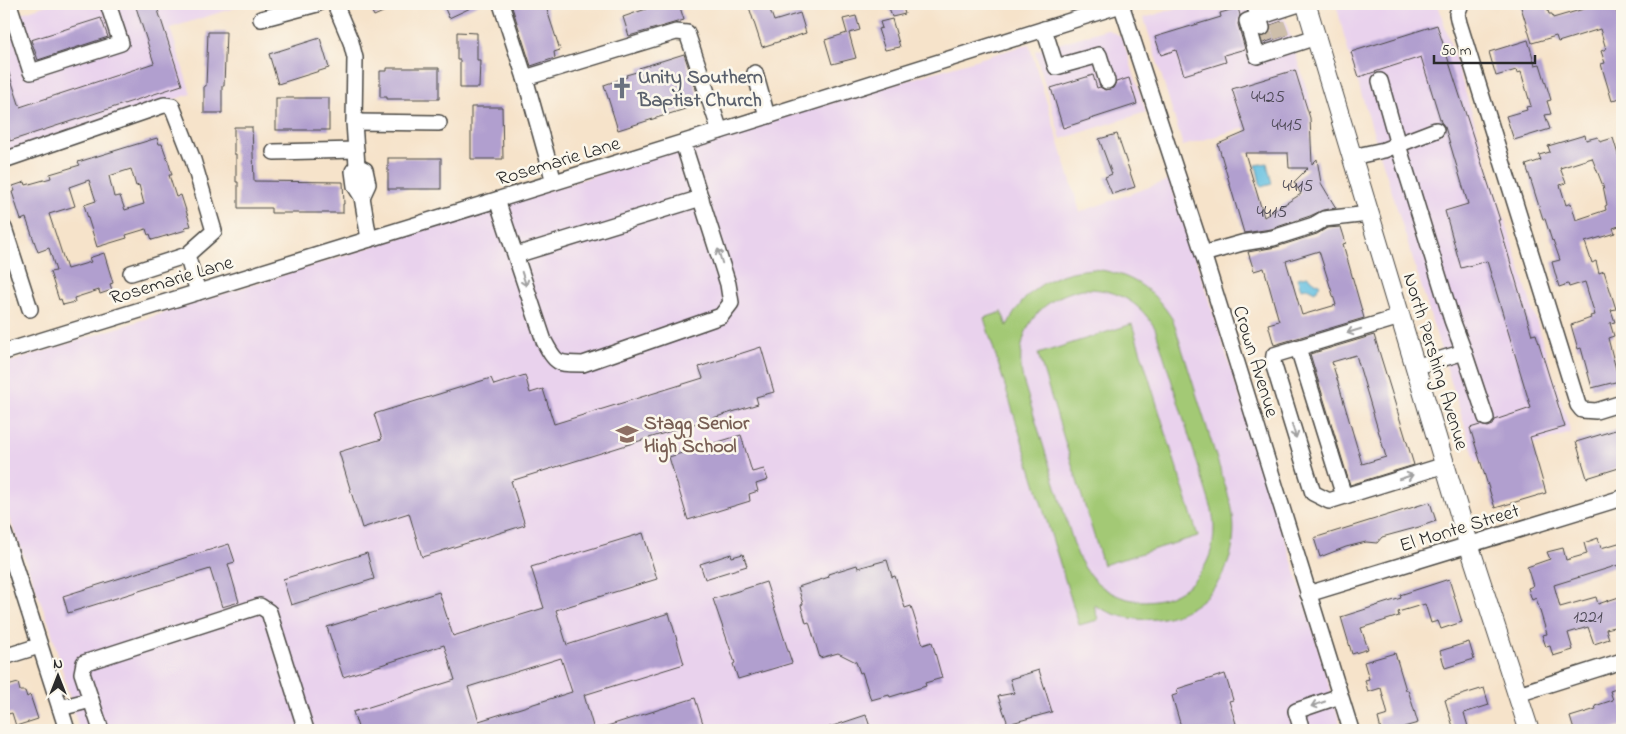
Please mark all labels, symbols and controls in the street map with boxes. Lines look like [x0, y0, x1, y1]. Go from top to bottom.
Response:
scale bar [1434, 32, 1535, 64]
text: 50 m [1441, 40, 1472, 62]
place label: Unity Southern Baptist Church [637, 64, 763, 116]
church icon: Unity Southern Baptist Church [609, 75, 635, 101]
house number: 4425 [1251, 85, 1285, 111]
house number: 4415 [1272, 113, 1302, 139]
street label: Rosemarie Lane [493, 130, 624, 195]
house number: 4415 [1283, 174, 1313, 200]
house number: 4415 [1257, 200, 1287, 226]
one-way arrow [714, 248, 724, 264]
street label: Rosemarie Lane [106, 249, 237, 314]
street label: North Pershing Avenue [1393, 270, 1475, 454]
one-way arrow [520, 271, 529, 286]
street label: Crown Avenue [1224, 302, 1285, 421]
one-way arrow [1346, 327, 1362, 336]
place label: Stagg Senior High School [644, 410, 750, 463]
school or university icon: Stagg Senior High School [614, 421, 640, 447]
one-way arrow [1290, 423, 1299, 438]
one-way arrow [1397, 472, 1413, 482]
street label: El Monte Street [1396, 497, 1524, 561]
house number: 1221 [1573, 605, 1603, 631]
north arrow [32, 652, 82, 702]
text: N [53, 654, 63, 675]
one-way arrow [1311, 700, 1327, 709]

